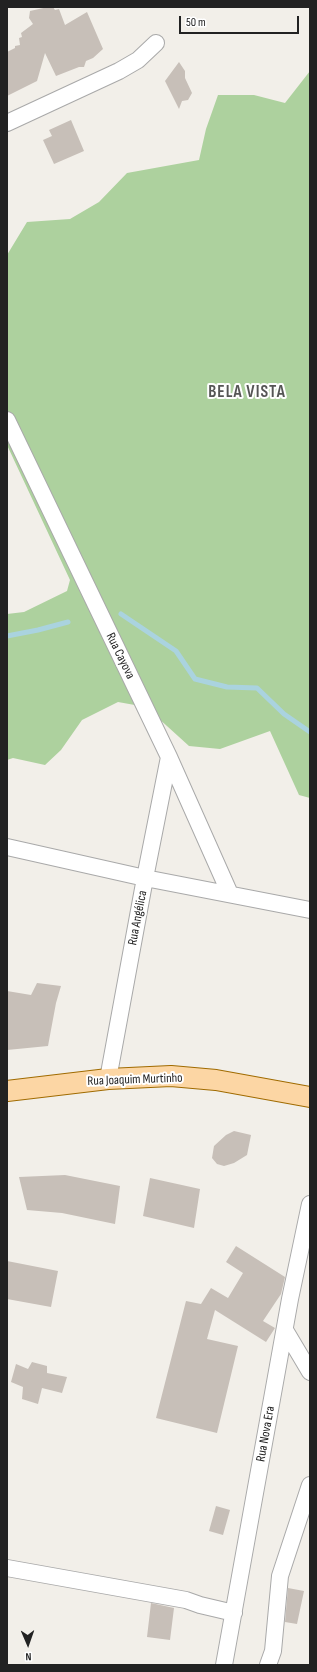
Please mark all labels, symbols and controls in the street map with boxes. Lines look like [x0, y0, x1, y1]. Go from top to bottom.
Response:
scale bar [181, 8, 301, 34]
text: 50 m [186, 15, 206, 30]
district label: BELA VISTA [208, 383, 286, 403]
street label: Rua Cayova [102, 630, 138, 682]
street label: Rua Angélica [125, 889, 151, 947]
street label: Rua Joaquim Murtinho [87, 1071, 183, 1089]
street label: Rua Nova Era [253, 1405, 279, 1463]
north arrow [8, 1624, 48, 1664]
text: N [25, 1650, 32, 1663]

